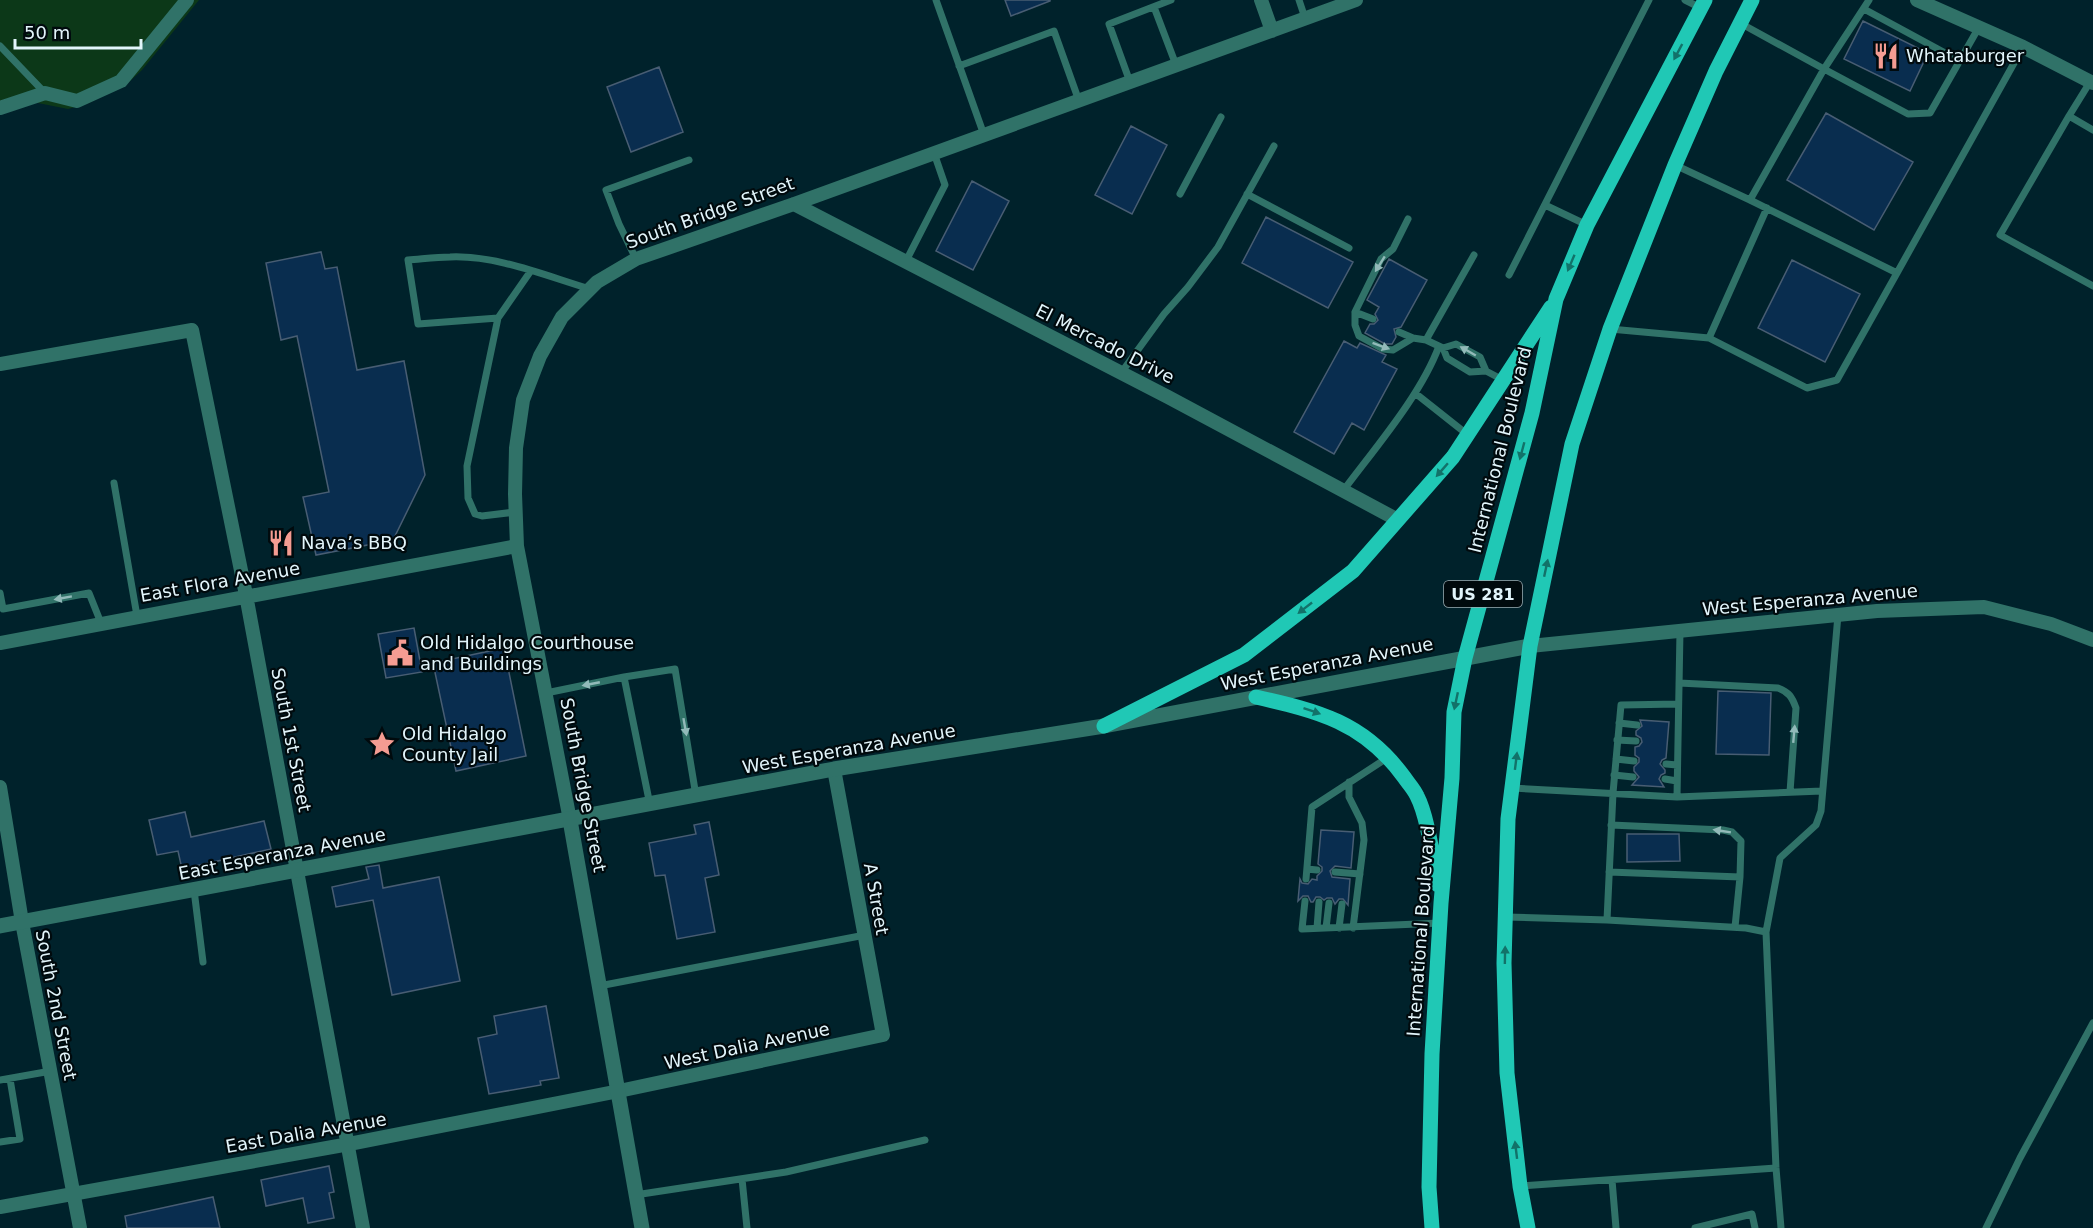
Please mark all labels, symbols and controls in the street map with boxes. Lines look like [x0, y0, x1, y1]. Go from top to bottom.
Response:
scale bar [15, 12, 141, 50]
text: 50 m [24, 22, 70, 43]
restaurant icon: Whataburger [1871, 41, 1901, 71]
one-way arrow [1673, 43, 1683, 60]
place label: Whataburger [1906, 45, 2025, 66]
street label: South Bridge Street [623, 172, 797, 253]
one-way arrow [1566, 254, 1575, 272]
one-way arrow [1375, 256, 1386, 273]
street label: El Mercado Drive [1032, 300, 1178, 388]
one-way arrow [1372, 342, 1390, 352]
street label: International Boulevard [1464, 345, 1535, 555]
one-way arrow [1460, 346, 1477, 356]
one-way arrow [1516, 442, 1526, 460]
one-way arrow [1436, 462, 1449, 477]
restaurant icon: Nava’s BBQ [266, 528, 296, 558]
place label: Nava’s BBQ [301, 532, 407, 553]
street label: East Flora Avenue [138, 557, 301, 606]
one-way arrow [1542, 558, 1551, 577]
street label: West Esperanza Avenue [1701, 580, 1919, 619]
road number: US 281 [1444, 581, 1522, 607]
one-way arrow [53, 594, 72, 603]
one-way arrow [1298, 602, 1314, 614]
place label: Old Hidalgo Courthouse and Buildings [420, 632, 634, 674]
street label: West Esperanza Avenue [1219, 633, 1435, 694]
public building icon: Old Hidalgo Courthouse and Buildings [385, 638, 415, 668]
street label: South 1st Street [267, 666, 316, 814]
one-way arrow [581, 680, 600, 689]
one-way arrow [1451, 691, 1460, 710]
street label: South Bridge Street [556, 696, 611, 874]
one-way arrow [1304, 707, 1322, 717]
one-way arrow [680, 718, 689, 737]
street label: West Esperanza Avenue [741, 719, 957, 778]
place label: Old Hidalgo County Jail [402, 723, 507, 765]
one-way arrow [1789, 725, 1799, 744]
place icon: Old Hidalgo County Jail [367, 729, 397, 759]
one-way arrow [1511, 751, 1520, 770]
street label: East Esperanza Avenue [176, 823, 387, 884]
street label: International Boulevard [1403, 825, 1438, 1037]
one-way arrow [1712, 827, 1731, 836]
street label: A Street [860, 861, 893, 937]
street label: South 2nd Street [32, 928, 81, 1082]
one-way arrow [1500, 946, 1509, 965]
street label: West Dalia Avenue [662, 1018, 831, 1073]
street label: East Dalia Avenue [224, 1108, 388, 1157]
one-way arrow [1511, 1140, 1521, 1159]

